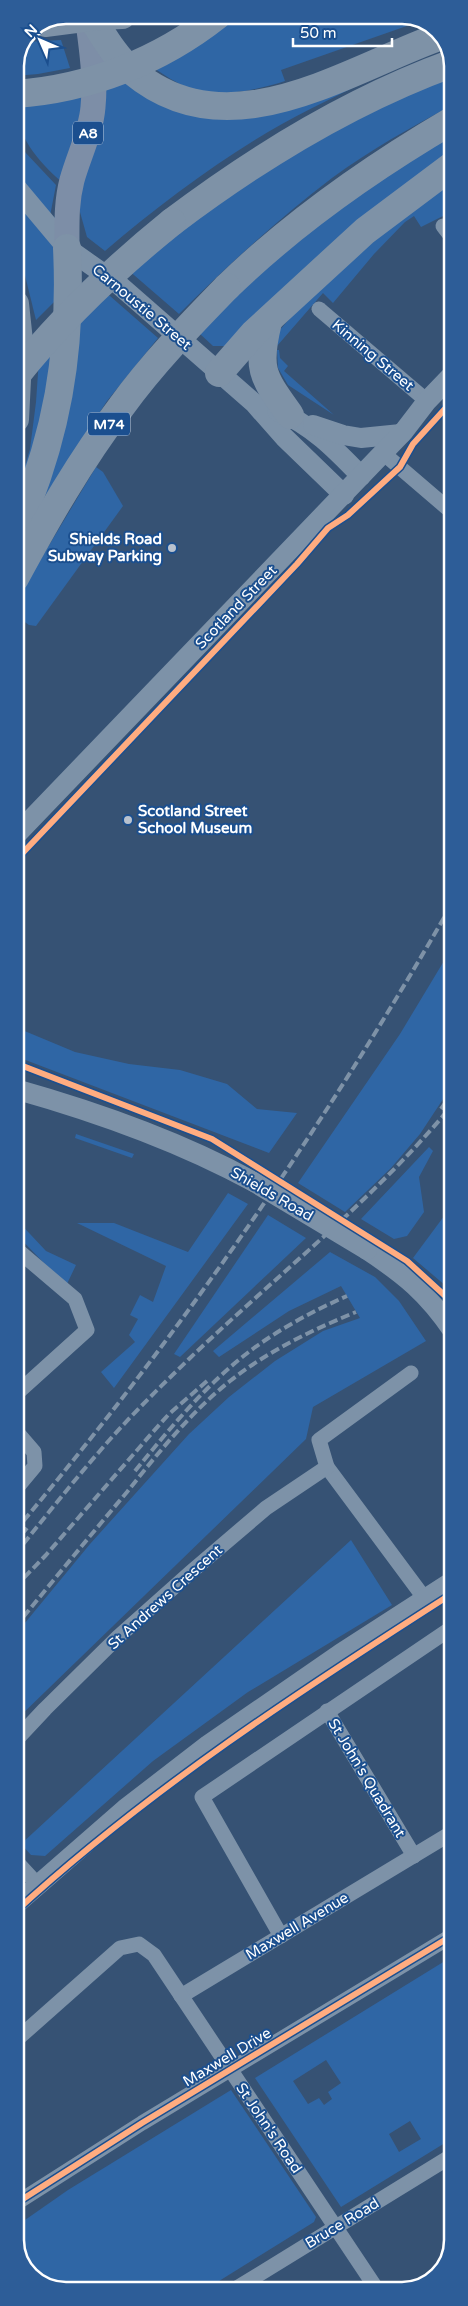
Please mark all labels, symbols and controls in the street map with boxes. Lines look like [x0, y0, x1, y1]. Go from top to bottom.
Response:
north arrow [15, 15, 65, 65]
scale bar [293, 15, 392, 47]
text: N [21, 21, 41, 41]
text: 50 m [300, 24, 337, 42]
road number: A8 [73, 122, 103, 144]
street label: Carnoustie Street [89, 260, 195, 354]
street label: Kinning Street [328, 316, 418, 395]
road number: M74 [88, 412, 130, 436]
place label: Shields Road Subway Parking [48, 530, 162, 566]
marker: Shields Road Subway Parking [166, 542, 178, 554]
street label: Scotland Street [191, 561, 281, 653]
place label: Scotland Street School Museum [138, 802, 252, 837]
marker: Scotland Street School Museum [122, 814, 134, 826]
street label: Shields Road [227, 1163, 317, 1225]
street label: St Andrews Crescent [104, 1541, 226, 1653]
street label: St John's Quadrant [324, 1715, 410, 1841]
street label: Maxwell Avenue [242, 1888, 352, 1964]
street label: Maxwell Drive [180, 2024, 274, 2090]
street label: St John's Road [232, 2079, 306, 2177]
street label: Bruce Road [302, 2194, 382, 2252]

